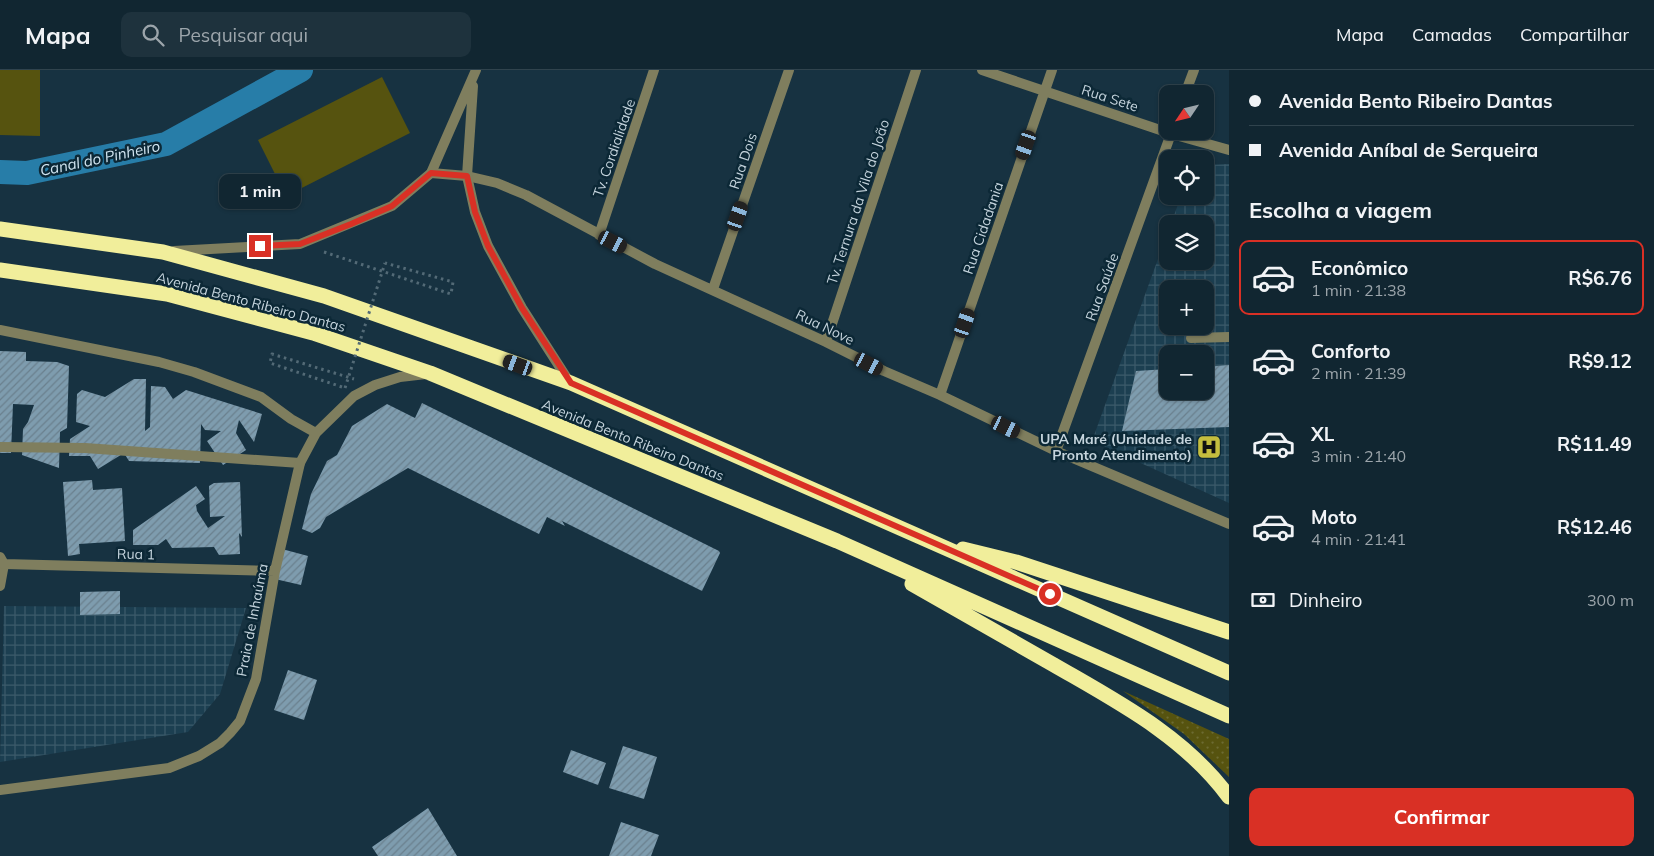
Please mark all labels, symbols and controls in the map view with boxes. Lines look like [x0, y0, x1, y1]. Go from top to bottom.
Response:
search box [121, 12, 471, 57]
text: Mapa [25, 20, 91, 50]
icon: search [139, 21, 167, 49]
text: Pesquisar aqui [179, 23, 308, 47]
text: Mapa [1336, 23, 1384, 46]
text: Camadas [1412, 23, 1492, 46]
text: Compartilhar [1520, 23, 1629, 46]
street label: Rua Sete [1079, 80, 1141, 116]
north arrow [1159, 85, 1214, 140]
map controls [1159, 85, 1214, 400]
text: Avenida Bento Ribeiro Dantas [1279, 89, 1552, 113]
street label: Tv. Cordialidade [589, 96, 639, 200]
street label: Tv. Ternura da Vila do João [823, 117, 893, 287]
car [1014, 128, 1037, 162]
street label: Rua Dois [725, 130, 761, 192]
water label: Canal do Pinheiro [38, 136, 162, 180]
text: Avenida Aníbal de Serqueira [1279, 138, 1538, 162]
button: locate [1159, 150, 1214, 205]
callout: 1 min [219, 174, 301, 208]
street label: Rua Cidadania [959, 180, 1007, 276]
text: 1 min [239, 181, 281, 201]
text: Escolha a viagem [1249, 196, 1432, 224]
car [726, 199, 749, 233]
button: layers [1159, 215, 1214, 270]
car [596, 229, 629, 255]
route end [249, 235, 271, 257]
street label: Rua Saúde [1081, 251, 1123, 323]
icon: car [1251, 255, 1296, 300]
text: Econômico [1311, 256, 1408, 280]
text: R$6.76 [1568, 266, 1632, 290]
street label: Avenida Bento Ribeiro Dantas [154, 268, 348, 336]
button: + [1159, 280, 1214, 335]
text: 1 min · 21:38 [1311, 280, 1406, 300]
street label: Rua Nove [793, 305, 857, 349]
car [953, 306, 976, 340]
icon: car [1251, 338, 1296, 383]
text: Conforto [1311, 339, 1390, 363]
button: − [1159, 345, 1214, 400]
text: R$9.12 [1568, 349, 1632, 373]
car [852, 351, 885, 377]
car [501, 353, 534, 377]
text: 2 min · 21:39 [1311, 363, 1406, 383]
street label: Avenida Bento Ribeiro Dantas [539, 395, 727, 485]
car [989, 414, 1022, 440]
icon: car [1251, 421, 1296, 466]
text: XL [1311, 422, 1334, 446]
place label: UPA Maré (Unidade de Pronto Atendimento) [1040, 430, 1192, 464]
text: R$11.49 [1557, 432, 1632, 456]
hospital icon: UPA Maré (Unidade de Pronto Atendimento) [1196, 434, 1222, 460]
text: 3 min · 21:40 [1311, 446, 1406, 466]
icon: car [1251, 504, 1296, 549]
text: Moto [1311, 505, 1357, 529]
text: R$12.46 [1557, 515, 1632, 539]
text: 4 min · 21:41 [1311, 529, 1406, 549]
street label: Rua 1 [117, 545, 155, 563]
street label: Praia de Inhaúma [232, 562, 272, 678]
route start [1039, 583, 1061, 605]
icon: cash [1249, 586, 1277, 614]
text: Dinheiro [1289, 588, 1362, 612]
text: 300 m [1587, 590, 1634, 610]
button: Confirmar [1249, 788, 1634, 846]

